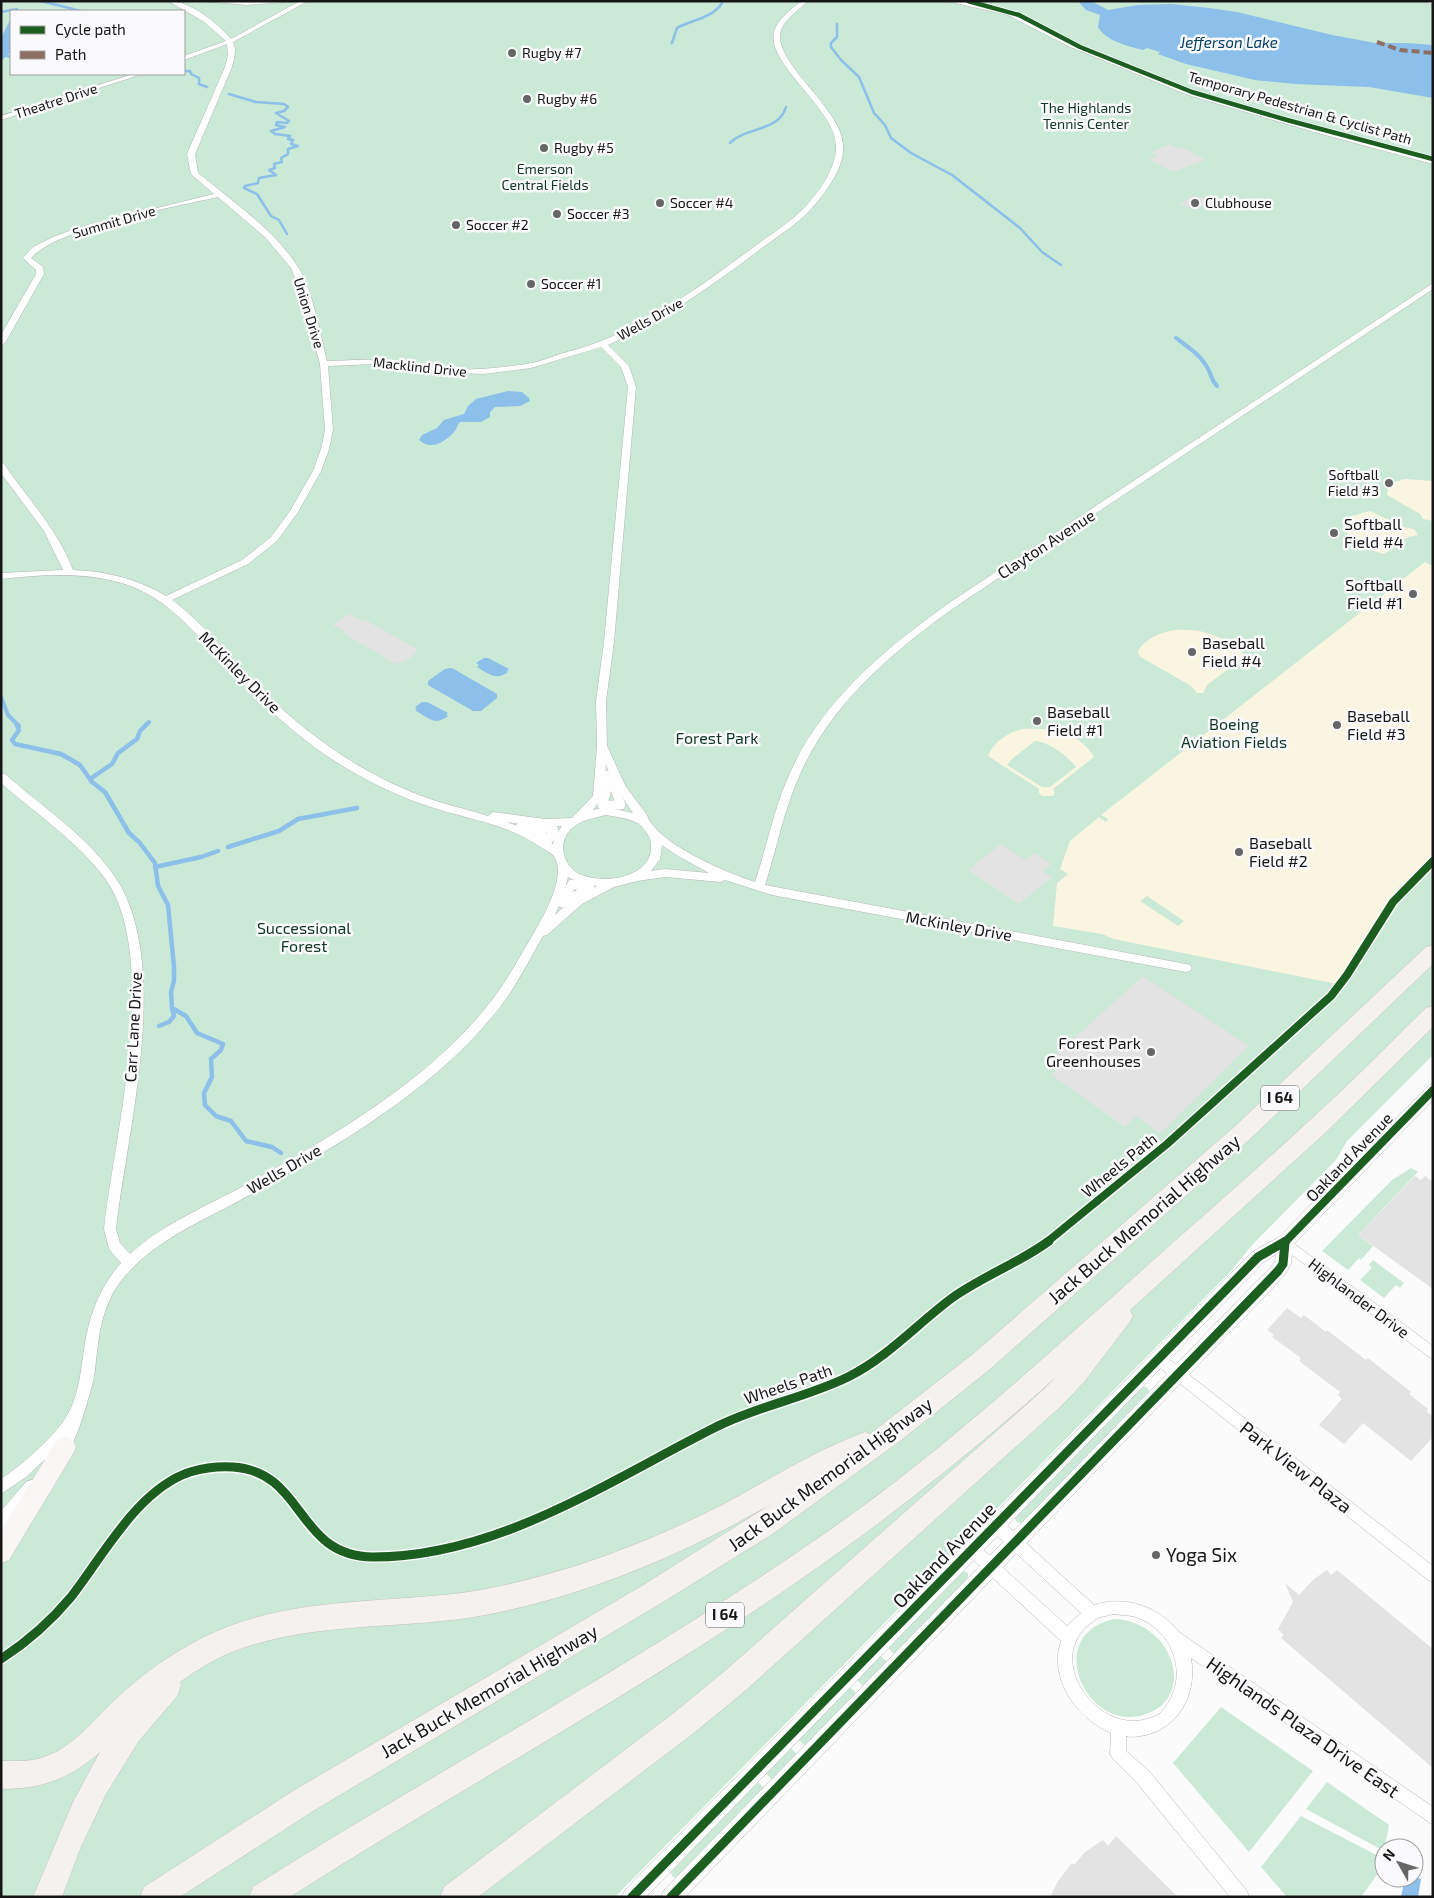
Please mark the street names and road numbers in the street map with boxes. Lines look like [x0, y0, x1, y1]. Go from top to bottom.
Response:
street label: Temporary Pedestrian & Cyclist Path [1186, 67, 1414, 148]
street label: Theatre Drive [12, 79, 99, 122]
street label: Summit Drive [70, 202, 157, 241]
street label: Union Drive [291, 275, 328, 350]
street label: Wells Drive [614, 294, 686, 344]
street label: Macklind Drive [372, 353, 468, 380]
street label: Clayton Avenue [993, 505, 1098, 582]
street label: McKinley Drive [196, 627, 285, 716]
street label: McKinley Drive [904, 907, 1014, 944]
street label: Carr Lane Drive [120, 971, 145, 1083]
road number: I 64 [1261, 1086, 1299, 1110]
street label: Oakland Avenue [1301, 1108, 1396, 1205]
street label: Wheels Path [1077, 1128, 1160, 1201]
street label: Jack Buck Memorial Highway [1043, 1129, 1244, 1308]
street label: Wells Drive [243, 1140, 324, 1197]
street label: Highlander Drive [1305, 1254, 1413, 1342]
street label: Wheels Path [741, 1360, 834, 1407]
street label: Jack Buck Memorial Highway [723, 1392, 936, 1556]
street label: Park View Plaza [1236, 1416, 1357, 1517]
street label: Oakland Avenue [887, 1497, 1000, 1612]
road number: I 64 [706, 1602, 744, 1628]
street label: Jack Buck Memorial Highway [376, 1619, 602, 1762]
street label: Highlands Plaza Drive East [1203, 1651, 1404, 1802]

